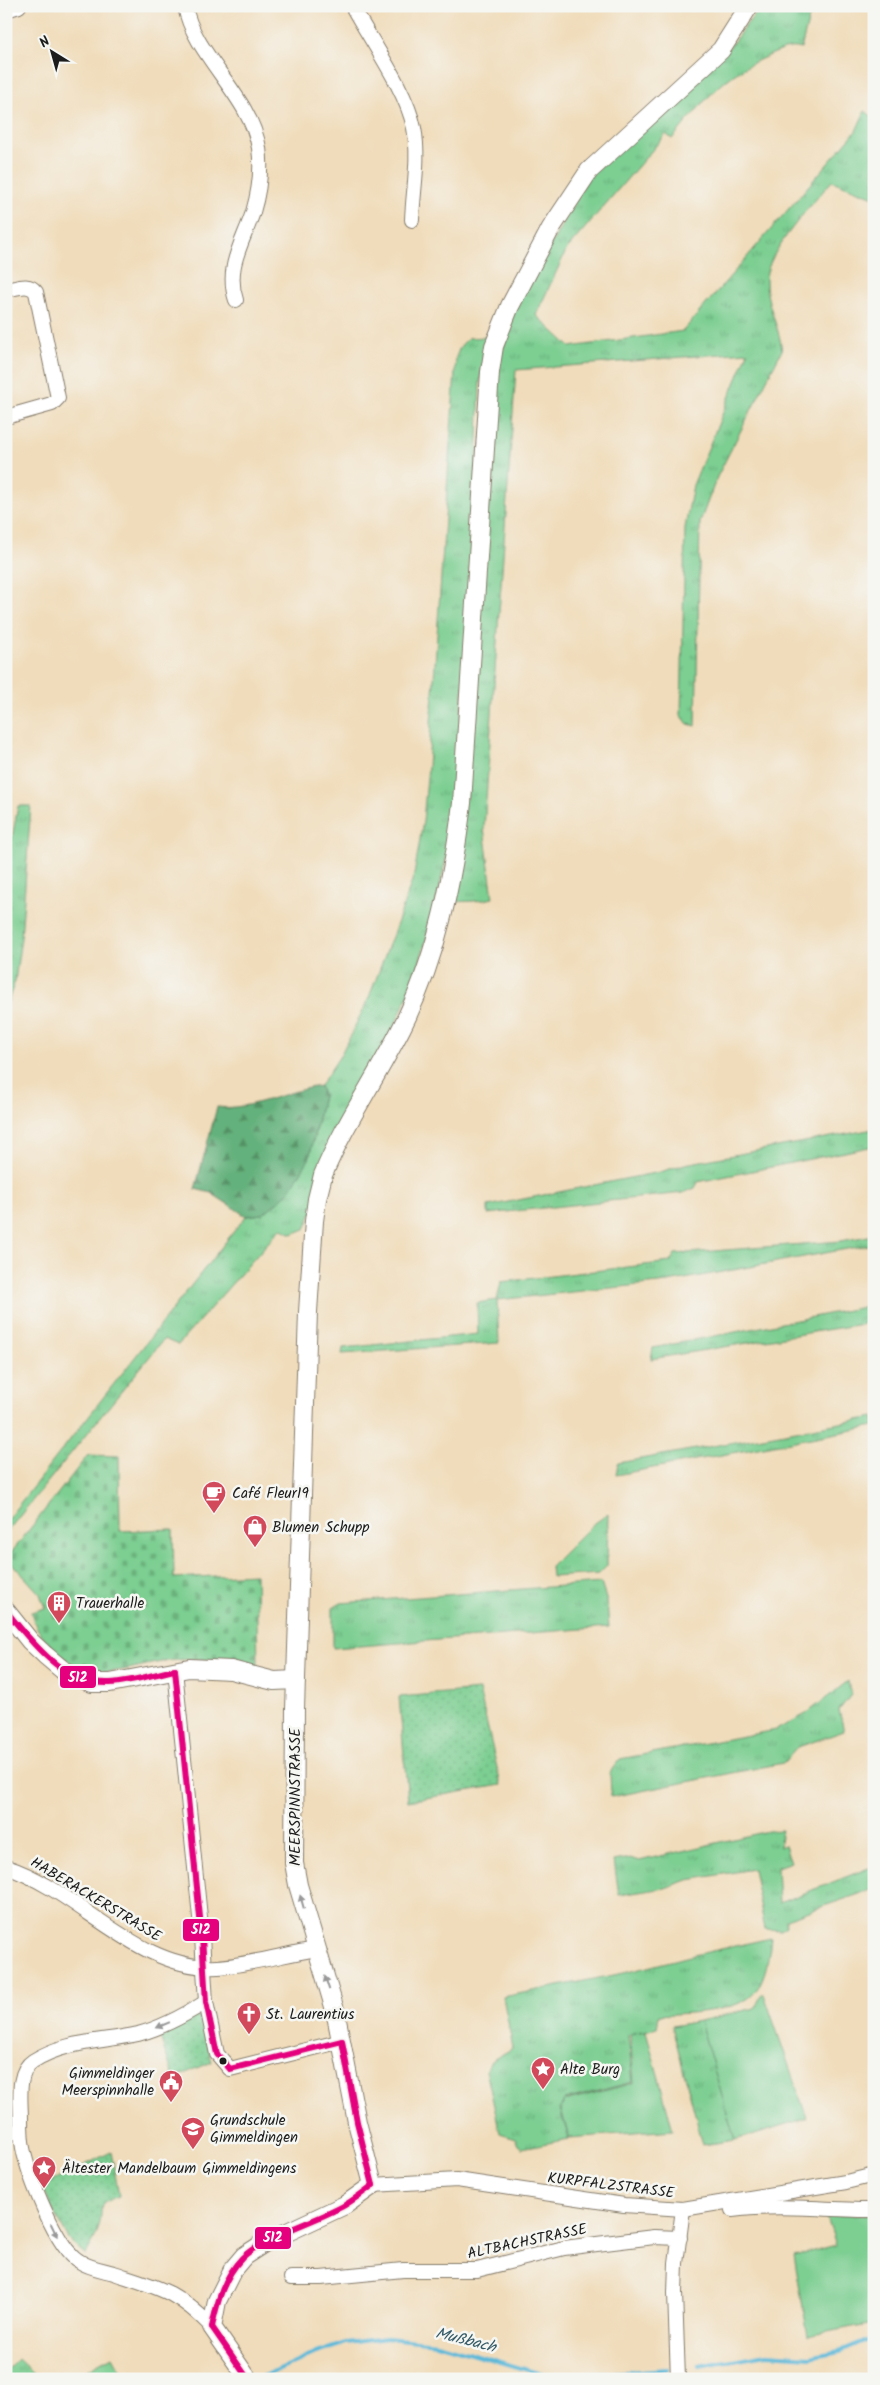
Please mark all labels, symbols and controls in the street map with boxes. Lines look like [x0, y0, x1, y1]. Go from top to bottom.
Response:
north arrow [28, 28, 78, 78]
text: N [35, 31, 55, 54]
cafe icon: Café Fleur19 [201, 1480, 227, 1514]
place label: Café Fleur19 [232, 1482, 309, 1506]
shop icon: Blumen Schupp [242, 1514, 268, 1548]
place label: Blumen Schupp [272, 1516, 369, 1540]
building icon: Trauerhalle [46, 1590, 72, 1624]
place label: Trauerhalle [76, 1592, 144, 1616]
line badge: 512 [59, 1665, 97, 1689]
text: 512 [67, 1667, 88, 1689]
street label: MEERSPINNSTRASSE [284, 1727, 308, 1866]
street label: HABERACKERSTRASSE [25, 1851, 167, 1949]
one-way arrow [298, 1895, 306, 1910]
line badge: 512 [182, 1918, 220, 1942]
text: 512 [190, 1919, 211, 1941]
one-way arrow [322, 1975, 330, 1990]
church icon: St. Laurentius [236, 2001, 262, 2035]
place label: St. Laurentius [266, 2003, 355, 2027]
one-way arrow [156, 2021, 170, 2029]
unlabelled marker [218, 2056, 228, 2066]
place icon: Alte Burg [530, 2056, 556, 2090]
place label: Alte Burg [560, 2058, 620, 2082]
place label: Gimmeldinger Meerspinnhalle [61, 2062, 155, 2103]
public building icon: Gimmeldinger Meerspinnhalle [158, 2069, 184, 2103]
place label: Grundschule Gimmeldingen [210, 2109, 298, 2150]
school or university icon: Grundschule Gimmeldingen [180, 2116, 206, 2150]
place icon: Ältester Mandelbaum Gimmeldingens [31, 2155, 57, 2189]
place label: Ältester Mandelbaum Gimmeldingens [62, 2157, 297, 2181]
street label: KURPFALZSTRASSE [546, 2166, 677, 2206]
street label: ALTBACHSTRASSE [465, 2217, 590, 2266]
one-way arrow [50, 2223, 58, 2237]
line badge: 512 [254, 2226, 292, 2250]
text: 512 [262, 2227, 283, 2249]
water label: Mußbach [433, 2321, 500, 2360]

